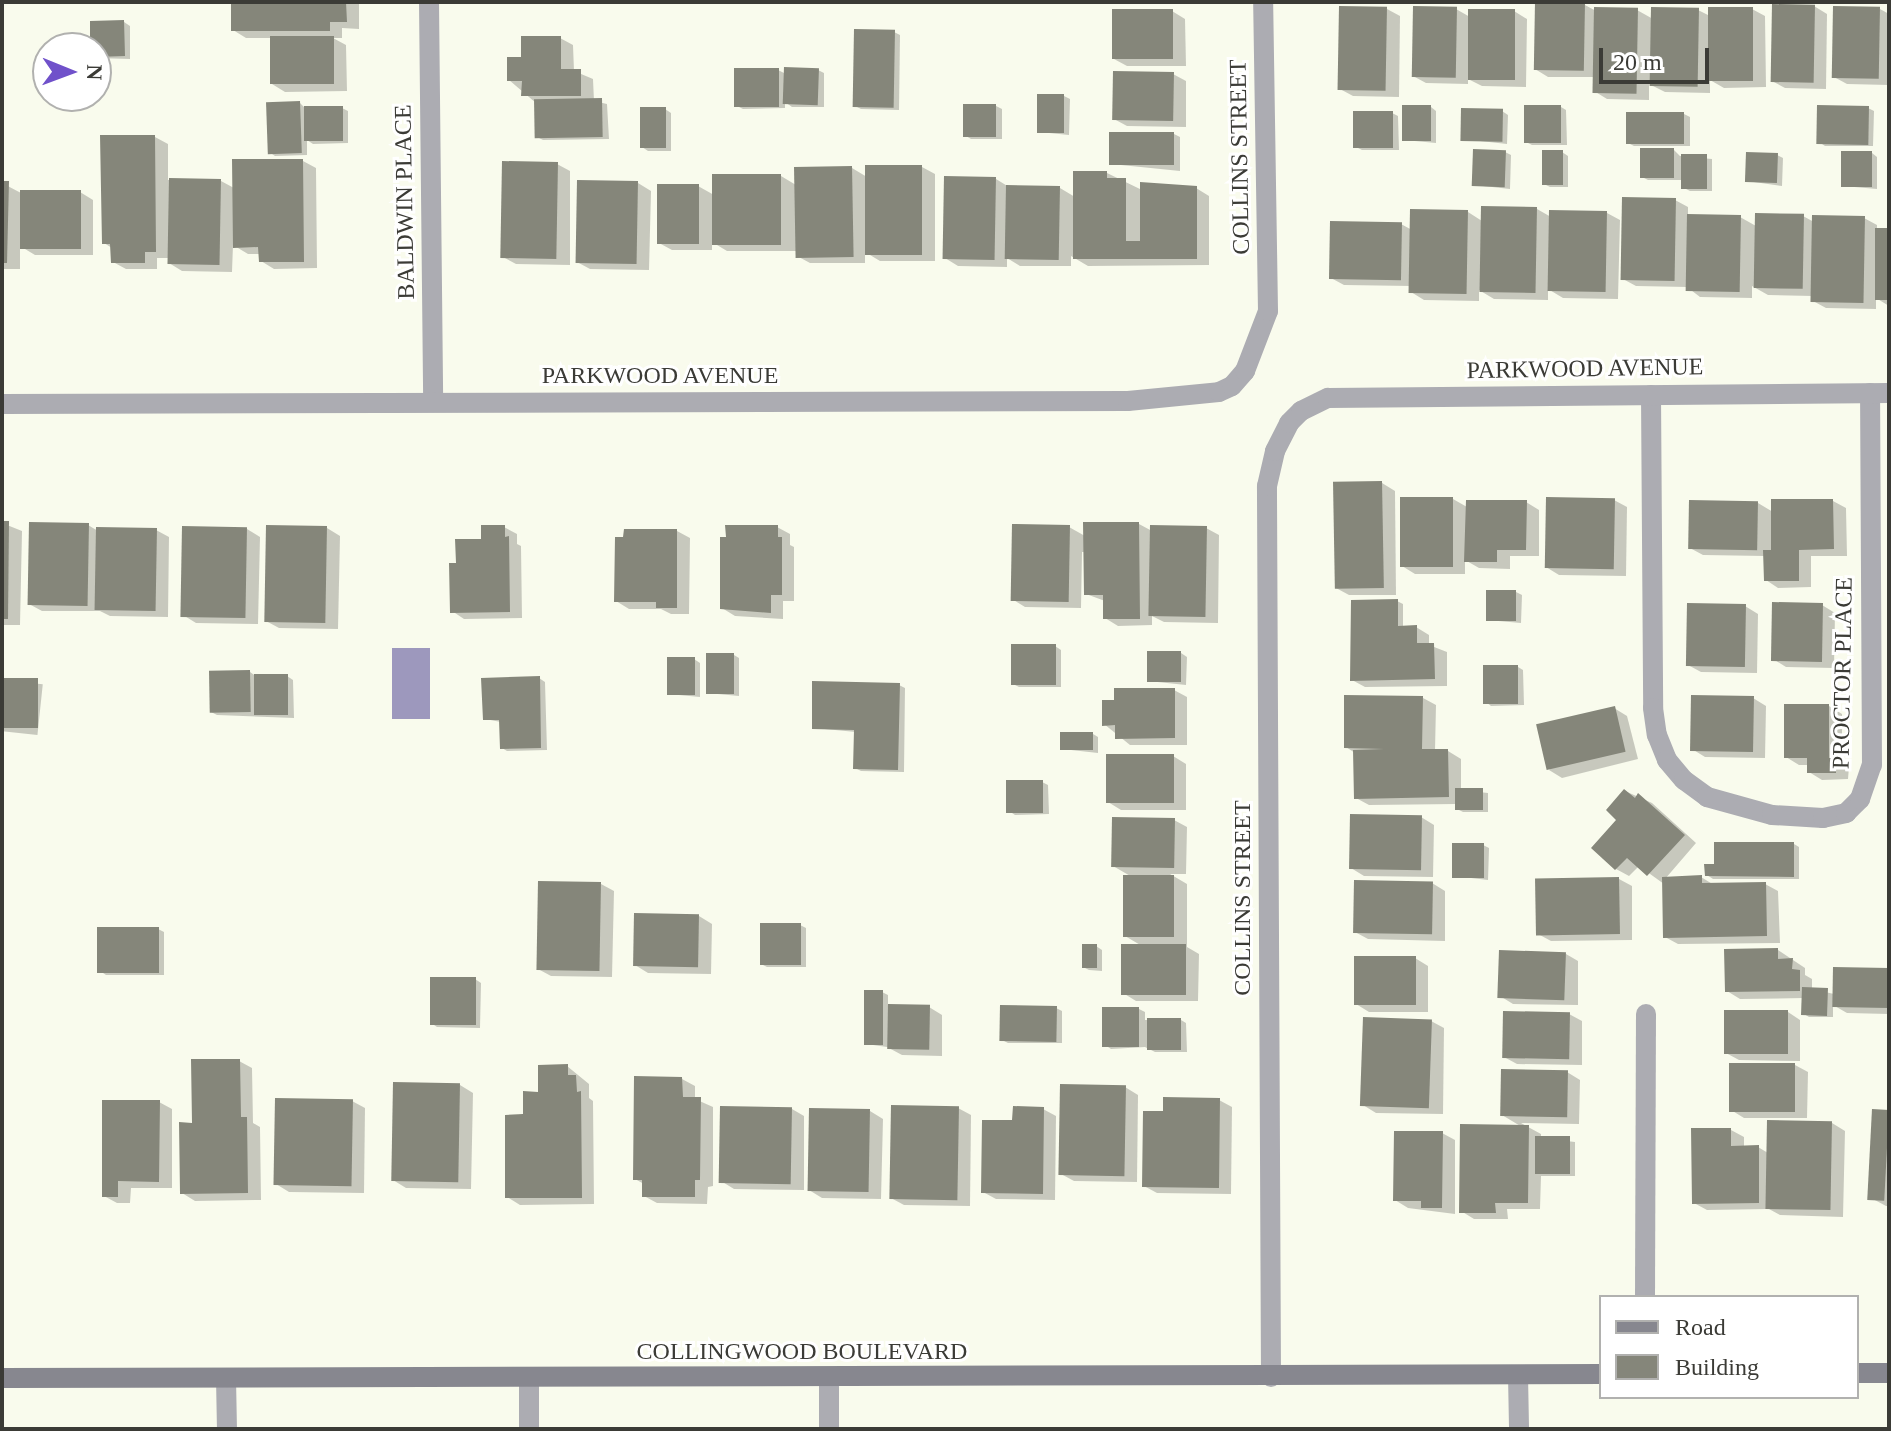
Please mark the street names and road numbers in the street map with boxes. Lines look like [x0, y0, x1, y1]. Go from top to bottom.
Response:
street label: COLLINS STREET [1224, 59, 1256, 255]
street label: BALDWIN PLACE [389, 104, 421, 300]
street label: PARKWOOD AVENUE [1466, 353, 1704, 385]
street label: PARKWOOD AVENUE [541, 362, 779, 390]
street label: PROCTOR PLACE [1827, 577, 1859, 769]
street label: COLLINS STREET [1229, 800, 1257, 996]
street label: COLLINGWOOD BOULEVARD [637, 1338, 967, 1366]

